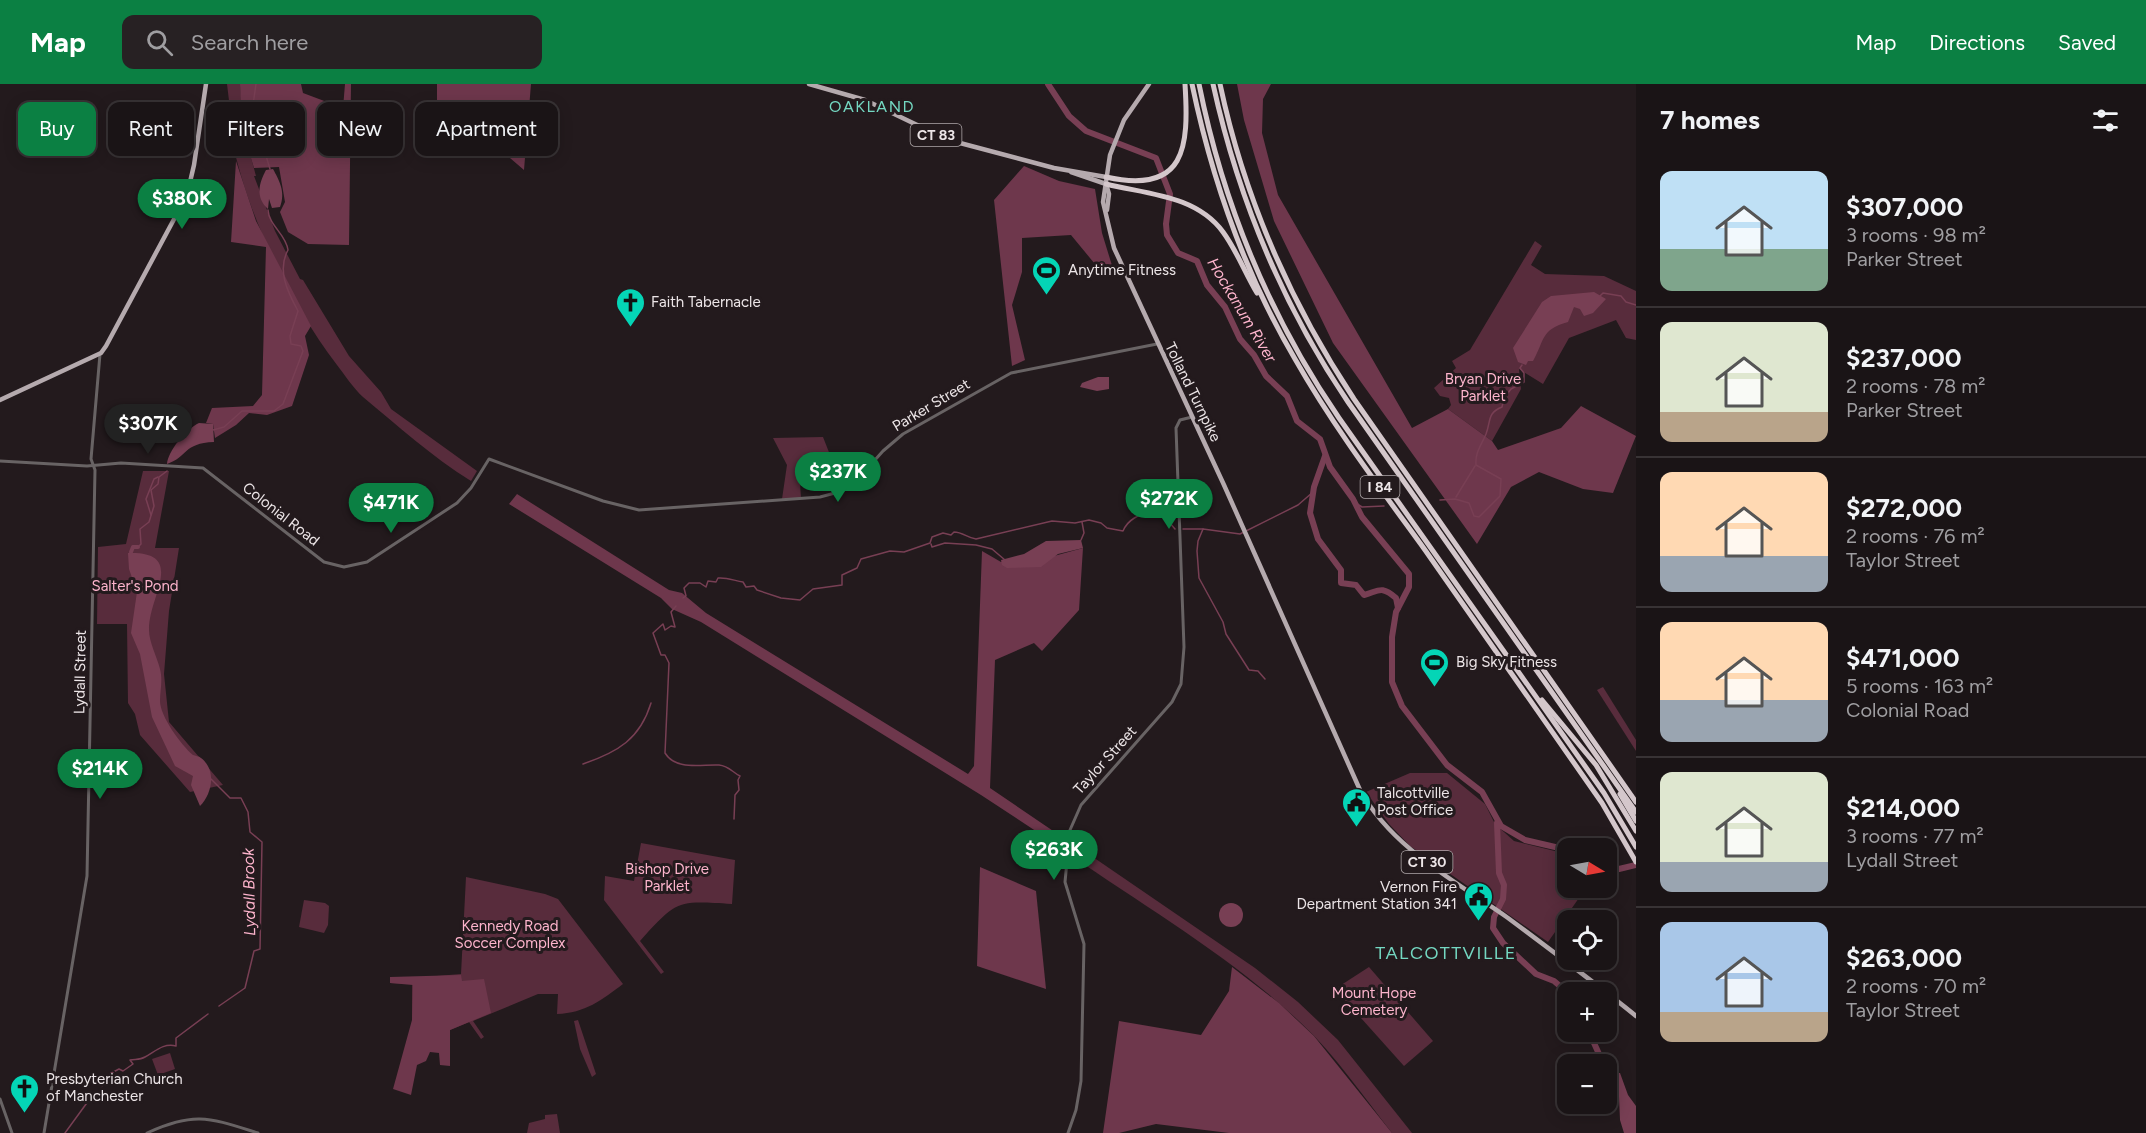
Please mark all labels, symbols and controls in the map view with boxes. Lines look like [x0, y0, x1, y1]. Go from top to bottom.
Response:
search box [122, 15, 542, 69]
text: Map [30, 25, 86, 59]
icon: search [143, 26, 176, 59]
text: Search here [191, 29, 308, 56]
text: Map [1855, 30, 1896, 55]
text: Directions [1929, 30, 2025, 55]
text: Saved [2058, 30, 2116, 55]
district label: OAKLAND [829, 97, 915, 116]
chip: Buy [18, 102, 96, 156]
chip: Rent [108, 102, 194, 156]
chip: Filters [206, 102, 305, 156]
chip: New [317, 102, 403, 156]
chip: Apartment [415, 102, 558, 156]
text: 7 homes [1660, 104, 1760, 136]
icon: filters [2089, 104, 2122, 137]
road number: CT 83 [910, 124, 962, 146]
pin: $380K [140, 179, 224, 230]
text: $380K [152, 186, 212, 210]
text: $307,000 [1846, 191, 1963, 223]
icon: home [1708, 195, 1780, 267]
text: 3 rooms · 98 m² [1846, 223, 1986, 247]
text: Parker Street [1846, 247, 1962, 271]
sports icon: Anytime Fitness [1031, 254, 1063, 296]
water label: Hockanum River [1203, 254, 1281, 366]
place label: Anytime Fitness [1068, 261, 1176, 279]
church icon: Faith Tabernacle [614, 286, 646, 328]
place label: Faith Tabernacle [651, 293, 761, 311]
street label: Tolland Turnpike [1161, 339, 1225, 445]
text: $237,000 [1846, 342, 1962, 374]
icon: home [1708, 346, 1780, 418]
park label: Bryan Drive Parklet [1445, 370, 1521, 405]
text: 2 rooms · 78 m² [1846, 374, 1986, 398]
street label: Parker Street [889, 375, 973, 435]
text: Parker Street [1846, 398, 1962, 422]
pin: $307K [106, 404, 190, 455]
text: $307K [118, 411, 178, 435]
pin: $237K [796, 452, 880, 503]
text: $237K [809, 459, 867, 483]
road number: I 84 [1360, 476, 1400, 498]
street label: Colonial Road [239, 478, 323, 550]
pin: $272K [1127, 479, 1211, 530]
pin: $471K [349, 483, 433, 534]
text: $272K [1140, 486, 1198, 510]
text: $471K [363, 490, 419, 514]
text: $272,000 [1846, 492, 1962, 524]
icon: home [1708, 496, 1780, 568]
text: 2 rooms · 76 m² [1846, 524, 1985, 548]
text: Taylor Street [1846, 548, 1960, 572]
park label: Salter's Pond [91, 577, 179, 595]
street label: Lydall Street [70, 629, 90, 714]
text: $471,000 [1846, 642, 1960, 674]
sports icon: Big Sky Fitness [1419, 646, 1451, 688]
icon: home [1708, 646, 1780, 718]
place label: Big Sky Fitness [1456, 653, 1557, 671]
text: 5 rooms · 163 m² [1846, 674, 1993, 698]
text: Colonial Road [1846, 698, 1969, 722]
street label: Taylor Street [1070, 722, 1141, 798]
pin: $214K [58, 749, 142, 800]
text: $214K [71, 756, 129, 780]
place label: Talcottville Post Office [1377, 784, 1453, 819]
public building icon: Talcottville Post Office [1340, 786, 1372, 828]
text: $214,000 [1846, 792, 1960, 824]
icon: home [1708, 796, 1780, 868]
text: 3 rooms · 77 m² [1846, 824, 1984, 848]
pin: $263K [1012, 830, 1096, 881]
text: $263K [1025, 837, 1083, 861]
north arrow [1557, 838, 1617, 898]
map controls [1557, 838, 1617, 1114]
water label: Lydall Brook [239, 847, 259, 936]
text: Lydall Street [1846, 848, 1958, 872]
road number: CT 30 [1402, 851, 1452, 873]
park label: Bishop Drive Parklet [625, 860, 709, 895]
place label: Vernon Fire Department Station 341 [1296, 878, 1457, 913]
public building icon: Vernon Fire Department Station 341 [1462, 880, 1494, 922]
button: locate [1557, 910, 1617, 970]
park label: Kennedy Road Soccer Complex [455, 917, 565, 952]
district label: TALCOTTVILLE [1375, 942, 1517, 964]
text: $263,000 [1846, 942, 1962, 974]
icon: home [1708, 946, 1780, 1018]
text: 2 rooms · 70 m² [1846, 974, 1986, 998]
button: + [1557, 982, 1617, 1042]
park label: Mount Hope Cemetery [1332, 984, 1416, 1019]
text: Taylor Street [1846, 998, 1960, 1022]
button: − [1557, 1054, 1617, 1114]
place label: Presbyterian Church of Manchester [46, 1070, 183, 1105]
church icon: Presbyterian Church of Manchester [9, 1072, 41, 1114]

